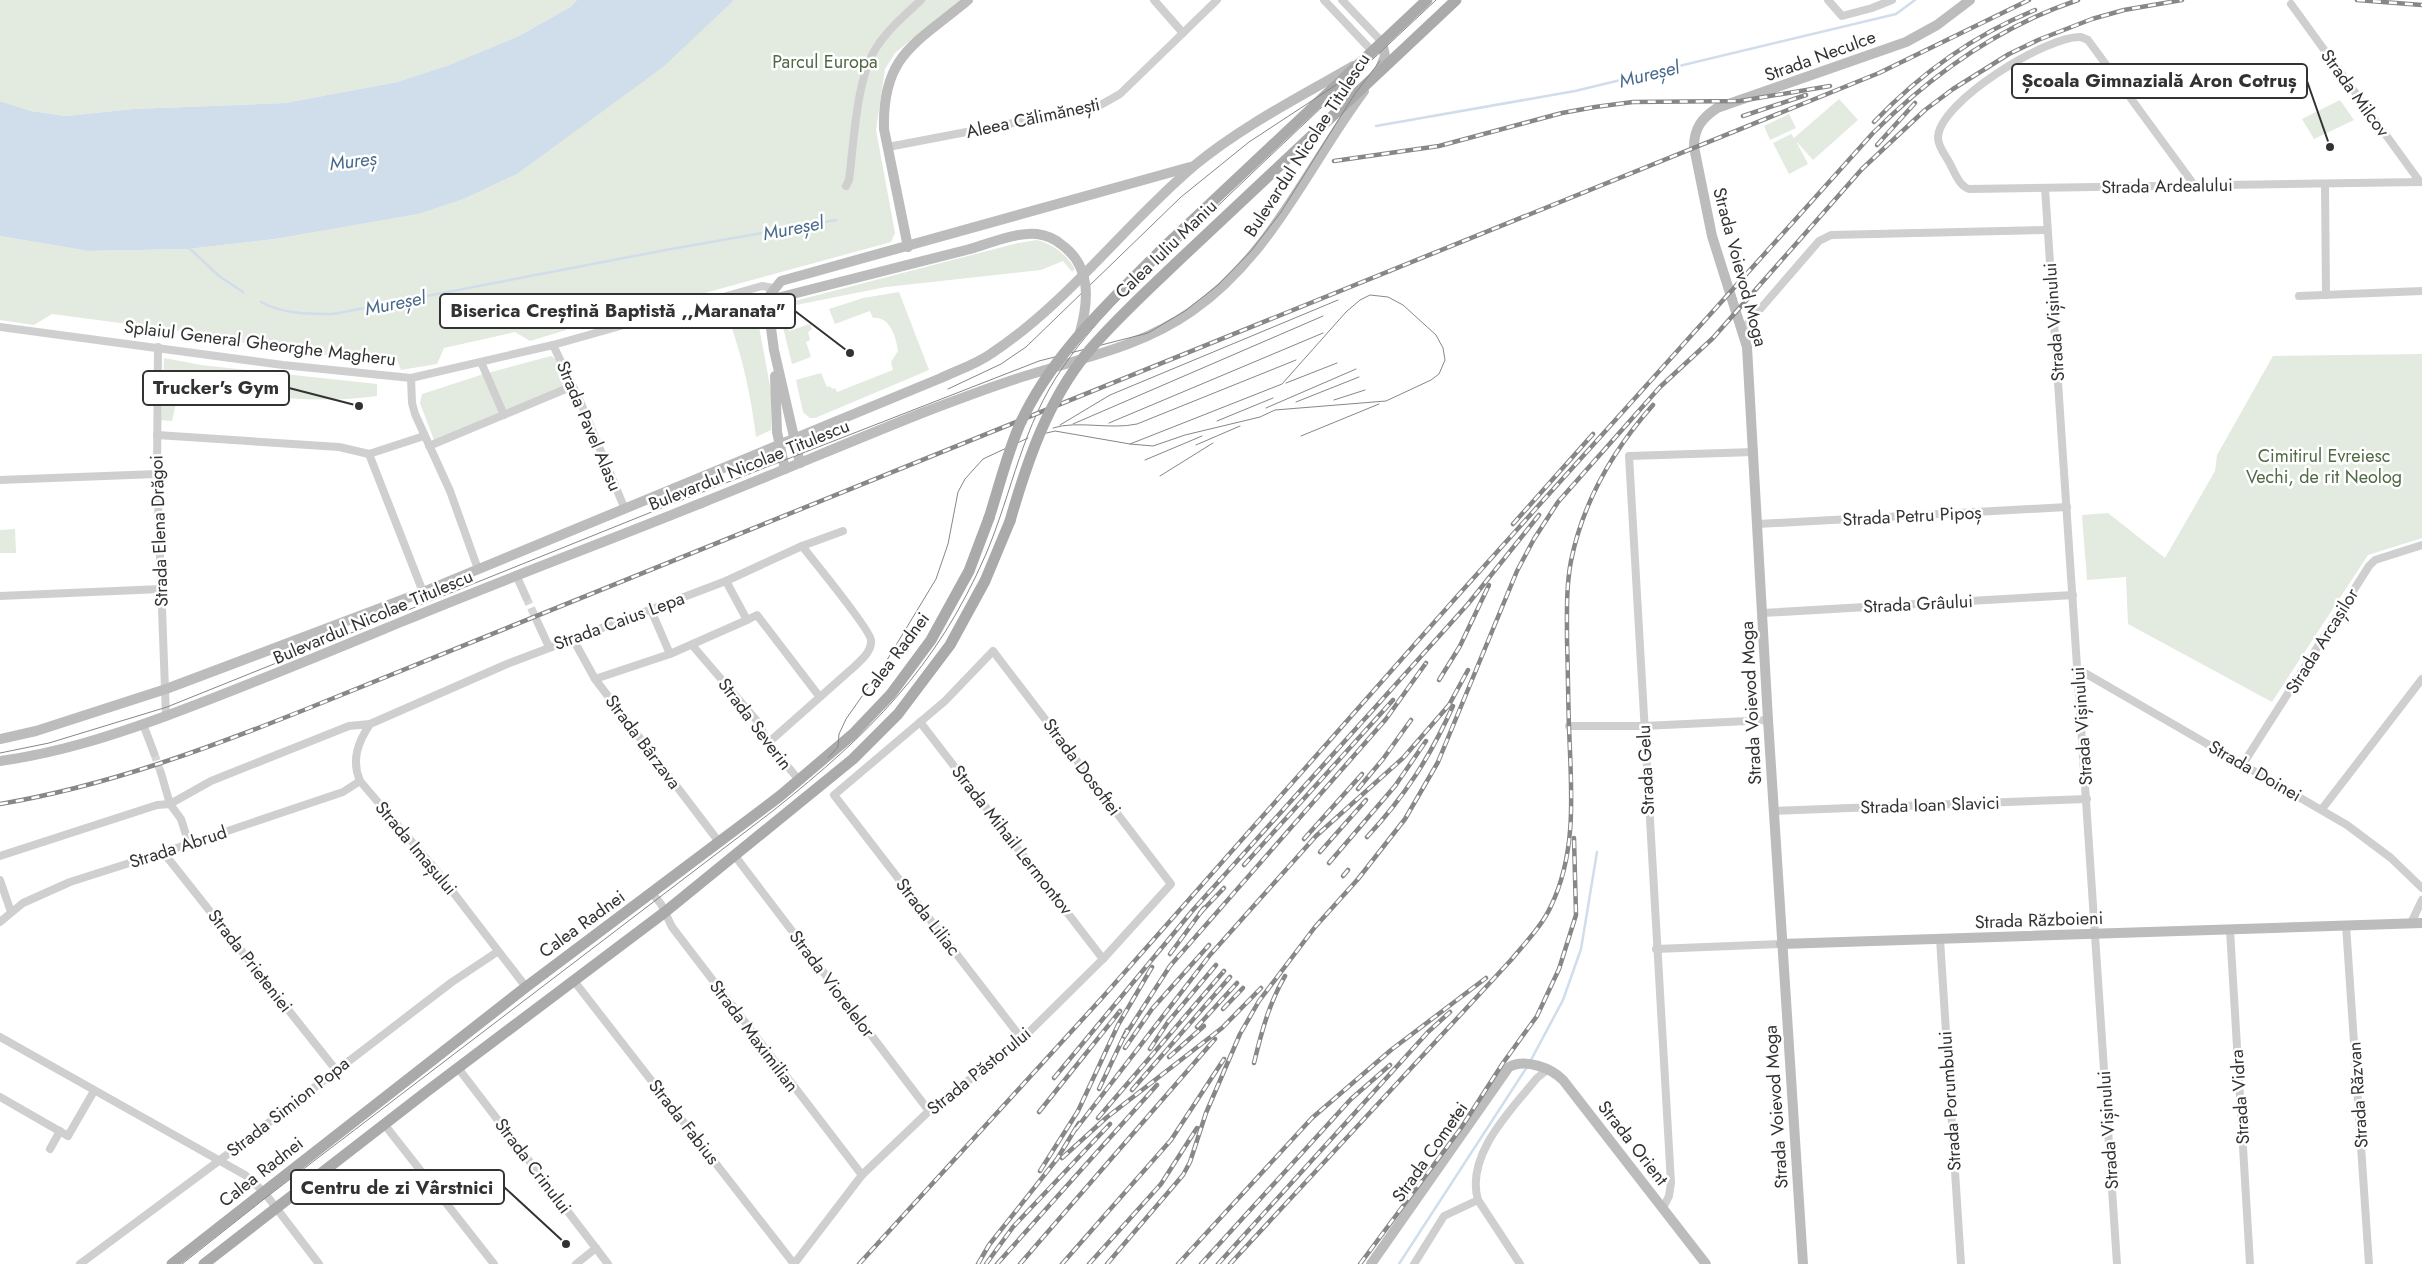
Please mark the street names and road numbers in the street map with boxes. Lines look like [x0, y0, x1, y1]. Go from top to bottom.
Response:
street label: Strada Neculce [1761, 24, 1879, 88]
street label: Strada Milcov [2314, 44, 2396, 142]
street label: Bulevardul Nicolae Titulescu [1238, 48, 1376, 242]
street label: Aleea Călimănești [964, 91, 1102, 145]
street label: Strada Ardealului [2101, 172, 2233, 200]
street label: Strada Voievod Moga [1706, 185, 1774, 349]
street label: Calea Iuliu Maniu [1109, 194, 1223, 304]
street label: Strada Vișinului [2037, 262, 2071, 382]
street label: Splaiul General Gheorghe Magheru [123, 313, 397, 373]
street label: Strada Pavel Alasu [550, 357, 628, 495]
street label: Bulevardul Nicolae Titulescu [645, 413, 853, 517]
street label: Strada Elena Drăgoi [143, 455, 175, 607]
street label: Strada Petru Pipoș [1842, 499, 1982, 533]
street label: Bulevardul Nicolae Titulescu [269, 563, 477, 671]
street label: Strada Arcașilor [2279, 582, 2365, 699]
street label: Strada Caius Lepa [550, 585, 688, 657]
street label: Strada Grâului [1862, 588, 1974, 620]
street label: Calea Radnei [854, 607, 936, 703]
street label: Strada Voievod Moga [1734, 621, 1768, 785]
street label: Strada Vișinului [2065, 666, 2099, 786]
street label: Strada Severin [712, 672, 798, 776]
street label: Strada Bârzava [599, 689, 687, 795]
street label: Strada Dosoftei [1037, 713, 1127, 821]
street label: Strada Gelu [1631, 724, 1661, 816]
street label: Strada Doinei [2204, 734, 2306, 808]
street label: Strada Mihail Lermontov [945, 760, 1079, 920]
street label: Strada Ioan Slavici [1860, 790, 2000, 820]
street label: Strada Imașului [369, 795, 463, 901]
street label: Strada Abrud [126, 819, 230, 875]
street label: Strada Liliac [889, 873, 967, 961]
street label: Calea Radnei [534, 884, 630, 964]
street label: Strada Prieteniei [201, 904, 299, 1018]
street label: Strada Războieni [1974, 905, 2104, 935]
street label: Strada Viorelelor [783, 925, 882, 1044]
street label: Strada Maximilian [703, 974, 805, 1098]
street label: Strada Păstorului [921, 1021, 1037, 1121]
street label: Strada Voievod Moga [1757, 1024, 1795, 1190]
street label: Strada Porumbului [1932, 1030, 1968, 1172]
street label: Strada Răzvan [2341, 1041, 2375, 1149]
street label: Strada Vidra [2224, 1049, 2256, 1145]
street label: Strada Simion Popa [221, 1051, 355, 1163]
street label: Strada Vișinului [2091, 1070, 2125, 1190]
street label: Strada Fabius [642, 1074, 726, 1170]
street label: Strada Orient [1592, 1095, 1675, 1192]
street label: Strada Cometei [1386, 1097, 1474, 1207]
street label: Strada Crinului [488, 1113, 578, 1219]
street label: Calea Radnei [213, 1131, 309, 1213]

